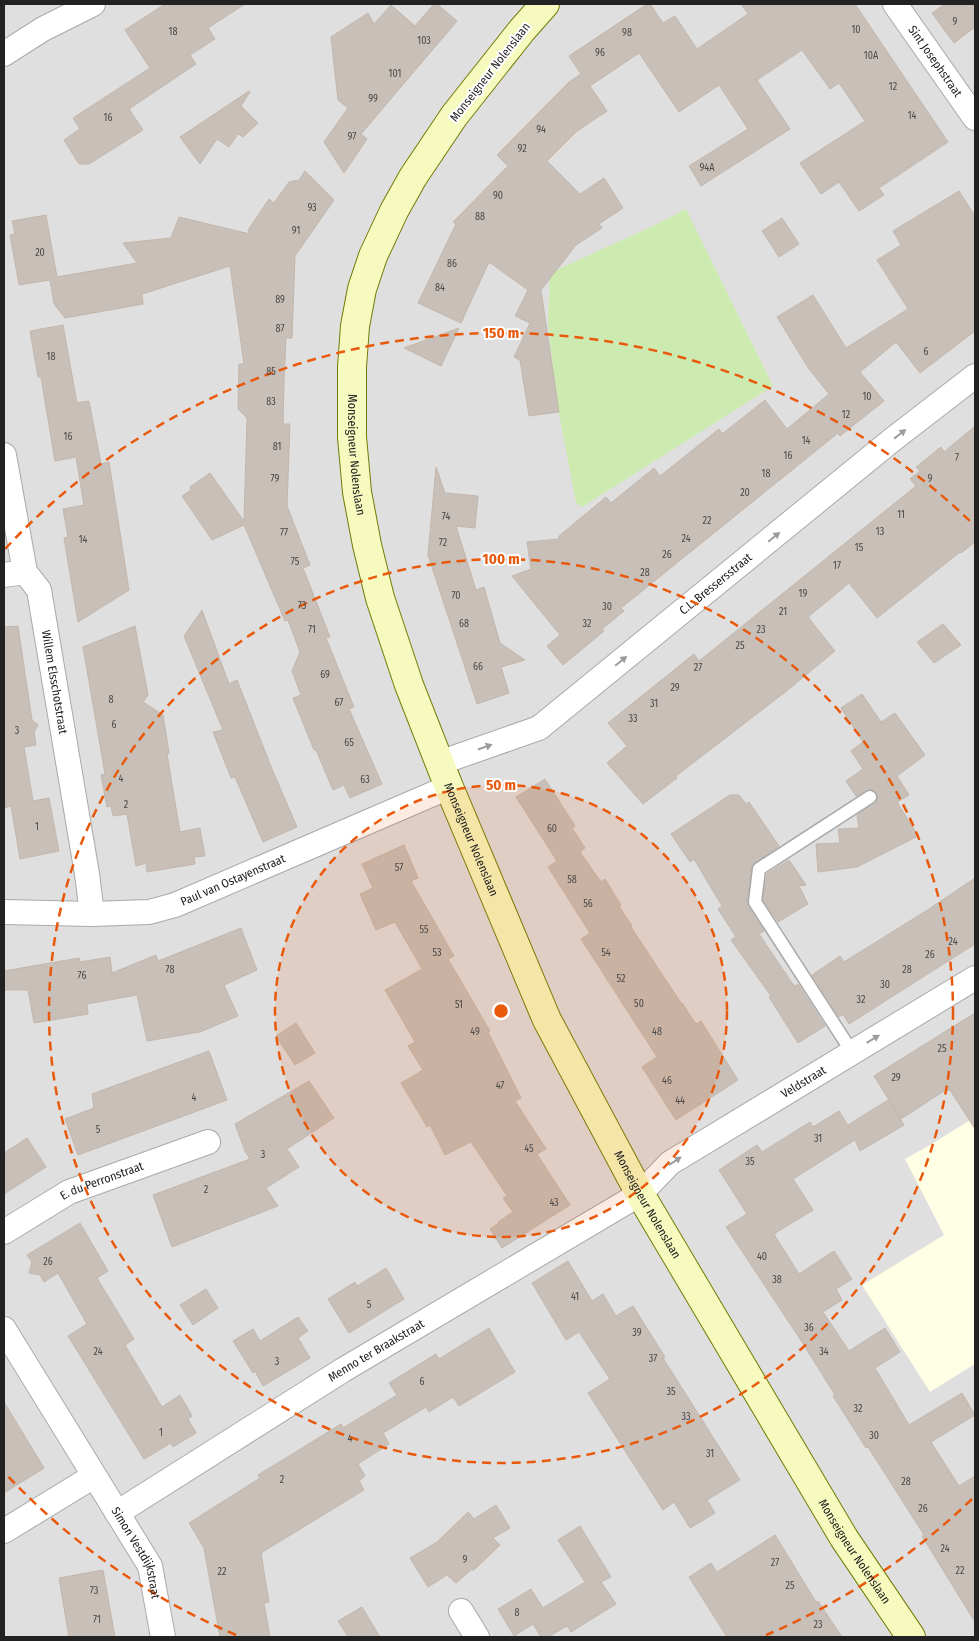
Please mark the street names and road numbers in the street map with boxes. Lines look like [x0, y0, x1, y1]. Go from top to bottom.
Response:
street label: Monseigneur Nolenslaan [447, 20, 533, 124]
street label: Sint Josephstraat [905, 23, 965, 100]
street label: Monseigneur Nolenslaan [345, 394, 368, 517]
street label: C.L. Bressersstraat [677, 550, 755, 618]
street label: Willem Elsschotstraat [39, 629, 70, 735]
street label: Monseigneur Nolenslaan [441, 781, 501, 898]
street label: Paul van Ostayenstraat [178, 851, 287, 909]
street label: Veldstraat [779, 1063, 829, 1101]
street label: Monseigneur Nolenslaan [611, 1148, 684, 1261]
street label: E. du Perronstraat [58, 1159, 145, 1203]
street label: Menno ter Braakstraat [326, 1316, 427, 1384]
street label: Monseigneur Nolenslaan [816, 1497, 893, 1606]
street label: Simon Vestdijkstraat [108, 1505, 163, 1600]

